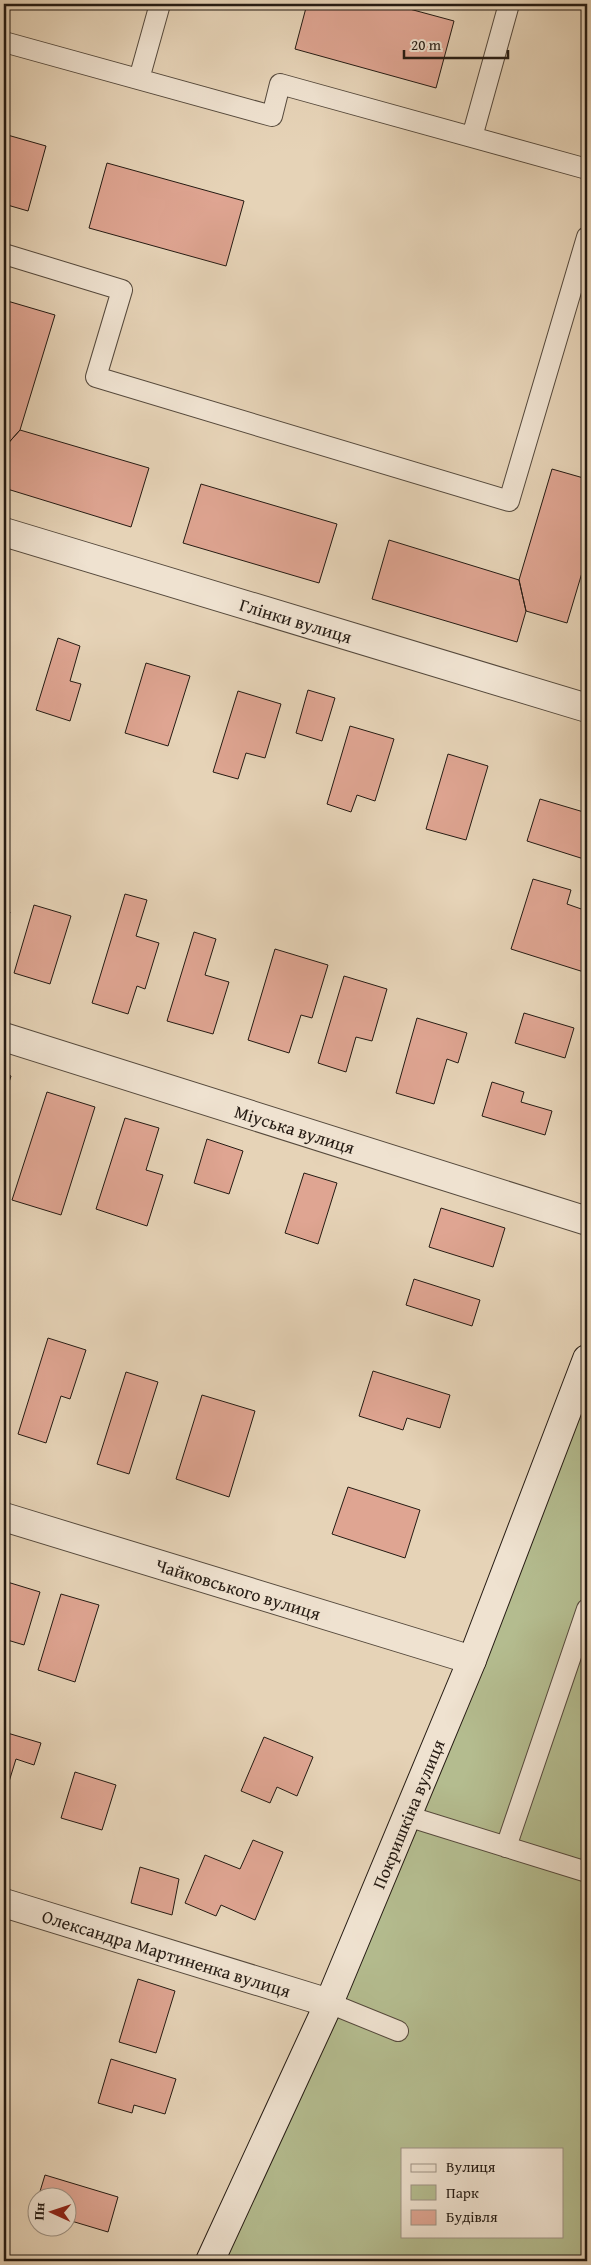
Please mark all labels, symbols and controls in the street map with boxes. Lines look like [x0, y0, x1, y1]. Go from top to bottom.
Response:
scale bar [404, 28, 507, 60]
text: 20 m [411, 34, 442, 55]
street label: Глінки вулиця [236, 590, 356, 650]
street label: Міуська вулиця [231, 1097, 358, 1160]
street label: Чайковського вулиця [152, 1551, 324, 1627]
street label: Покришкіна вулиця [365, 1735, 451, 1893]
street label: Олександра Мартиненка вулиця [39, 1902, 294, 2004]
legend [401, 2148, 564, 2238]
text: Вулиця [446, 2156, 496, 2177]
text: Парк [446, 2182, 479, 2203]
north arrow [28, 2188, 78, 2238]
text: Пн [29, 2201, 49, 2221]
text: Будівля [446, 2206, 498, 2227]

